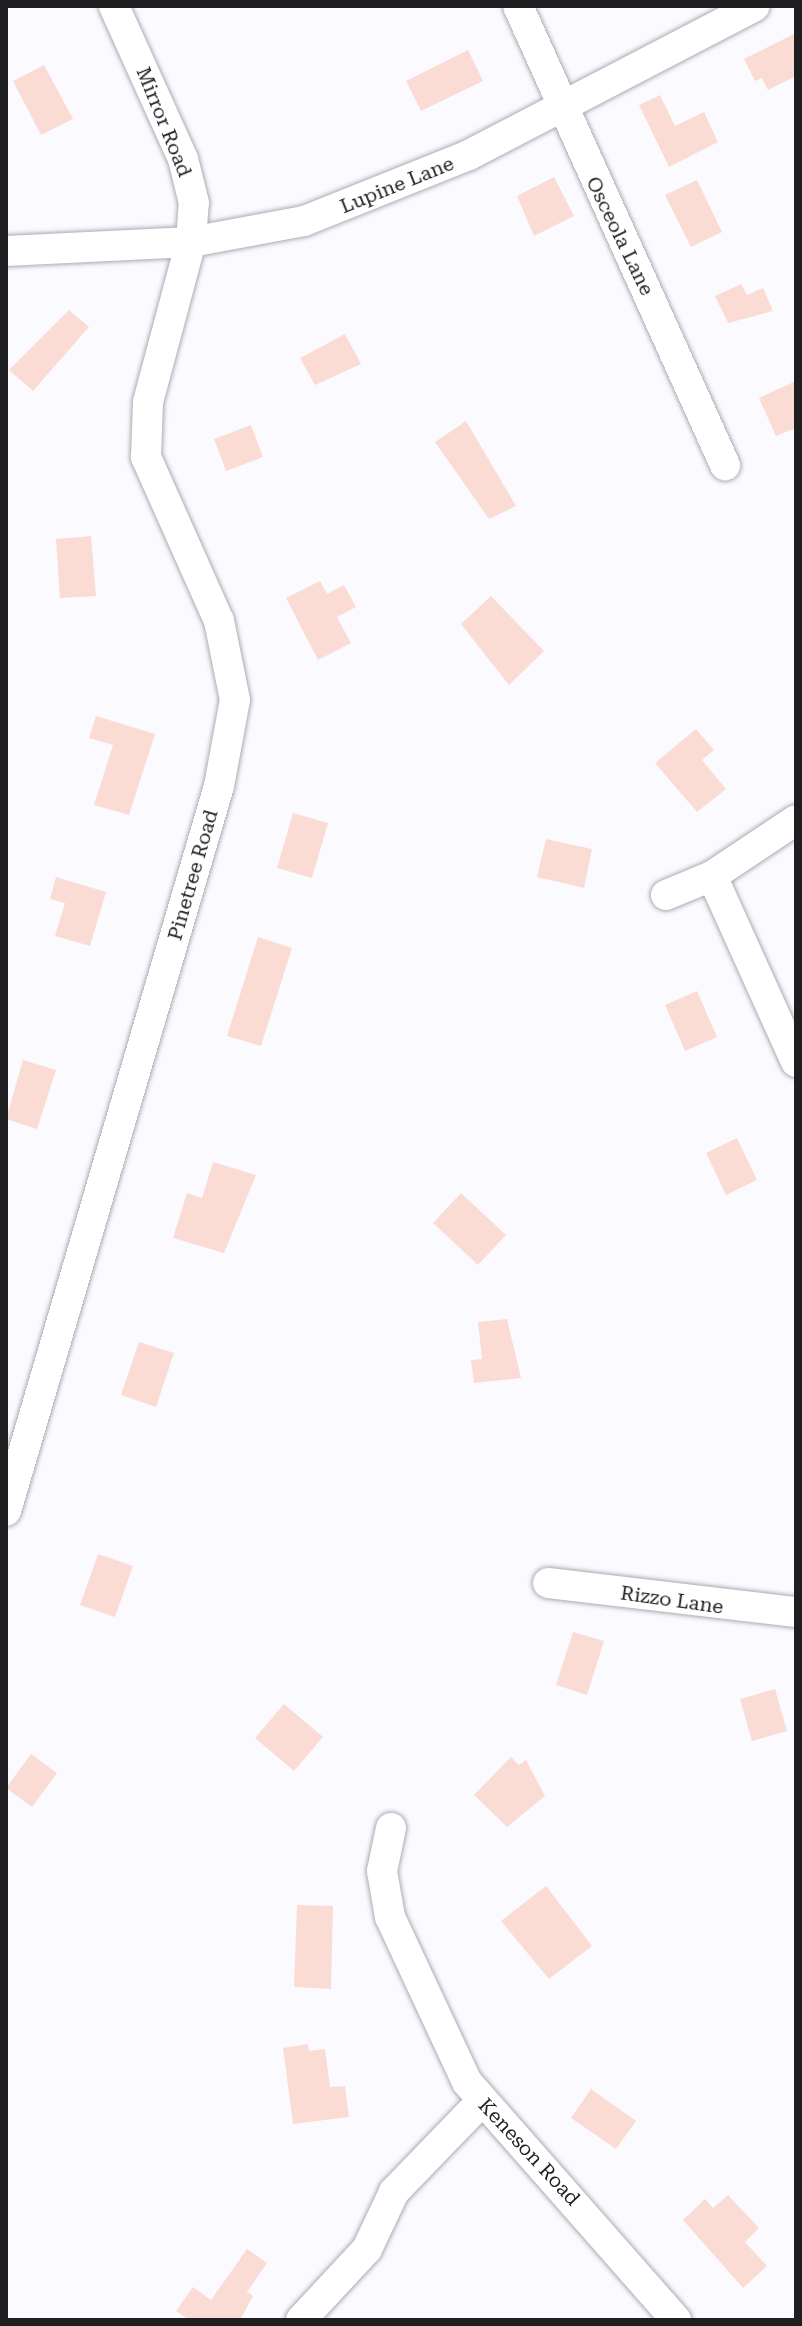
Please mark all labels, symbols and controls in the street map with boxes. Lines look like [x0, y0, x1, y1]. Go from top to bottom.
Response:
street label: Mirror Road [131, 64, 197, 180]
street label: Lupine Lane [337, 151, 457, 219]
street label: Osceola Lane [581, 173, 659, 299]
street label: Pinetree Road [163, 807, 223, 943]
street label: Rizzo Lane [619, 1581, 725, 1619]
street label: Keneson Road [473, 2093, 585, 2211]

